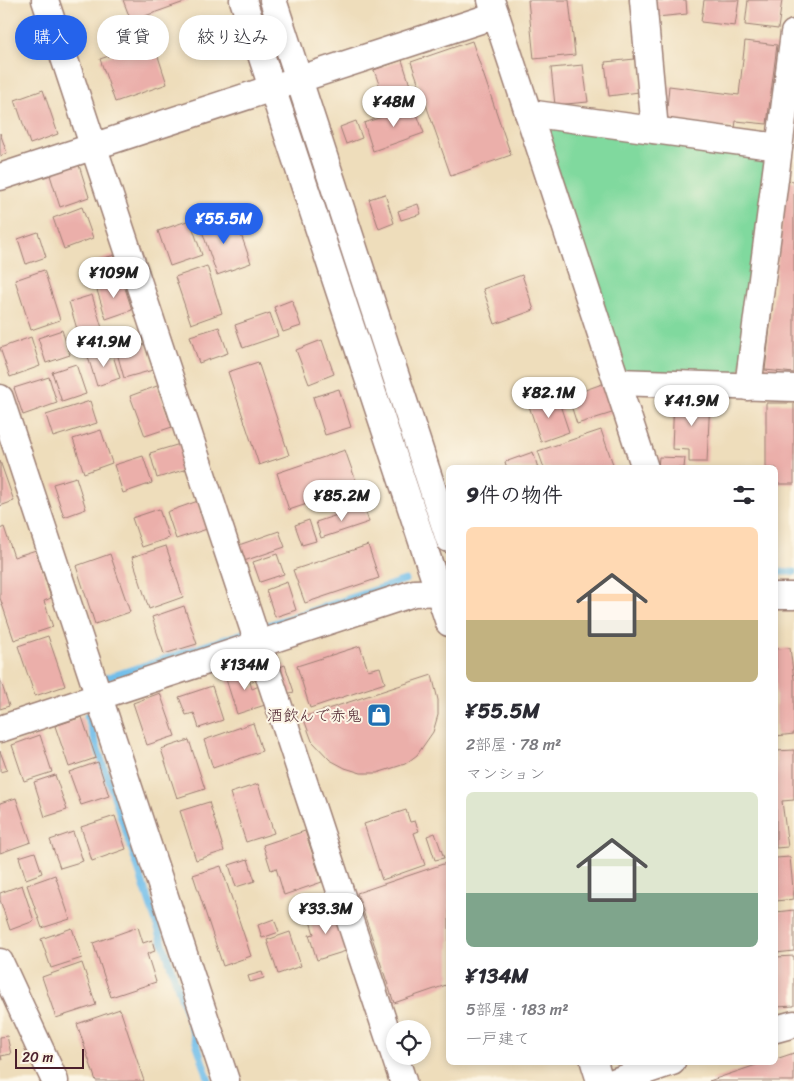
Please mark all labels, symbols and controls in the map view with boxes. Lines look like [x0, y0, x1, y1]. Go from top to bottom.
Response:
chip: 購入 [15, 15, 87, 60]
chip: 賃貸 [97, 15, 169, 60]
chip: 絞り込み [179, 15, 287, 60]
pin: ¥48M [364, 86, 424, 128]
text: ¥48M [373, 87, 415, 116]
pin: ¥55.5M [183, 202, 265, 245]
text: ¥55.5M [196, 204, 252, 233]
pin: ¥109M [79, 256, 149, 299]
text: ¥109M [90, 258, 138, 287]
pin: ¥41.9M [63, 326, 145, 368]
text: ¥41.9M [77, 327, 131, 356]
pin: ¥82.1M [508, 376, 590, 419]
text: ¥82.1M [523, 378, 575, 407]
pin: ¥41.9M [651, 384, 733, 427]
text: ¥41.9M [665, 386, 719, 415]
text: 9件の物件 [466, 476, 563, 514]
pin: ¥85.2M [301, 480, 383, 522]
text: ¥85.2M [314, 481, 370, 510]
icon: filters [730, 481, 758, 509]
icon: home [567, 560, 657, 650]
pin: ¥134M [210, 648, 280, 691]
text: ¥134M [221, 650, 269, 679]
text: ¥55.5M [466, 692, 540, 730]
place label: 酒飲んで赤鬼 [267, 701, 362, 730]
shop icon: 酒飲んで赤鬼 [366, 702, 392, 728]
text: 2部屋 · 78 m² [466, 730, 561, 759]
text: マンション [466, 759, 545, 788]
icon: home [567, 825, 657, 915]
pin: ¥33.3M [285, 892, 367, 935]
text: ¥33.3M [299, 894, 353, 923]
text: ¥134M [466, 957, 528, 995]
text: 5部屋 · 183 m² [466, 995, 568, 1024]
map controls [386, 1020, 431, 1065]
button: locate [386, 1020, 431, 1065]
text: 一戸建て [466, 1024, 530, 1053]
text: 20 m [22, 1045, 53, 1070]
scale bar [15, 1046, 84, 1069]

